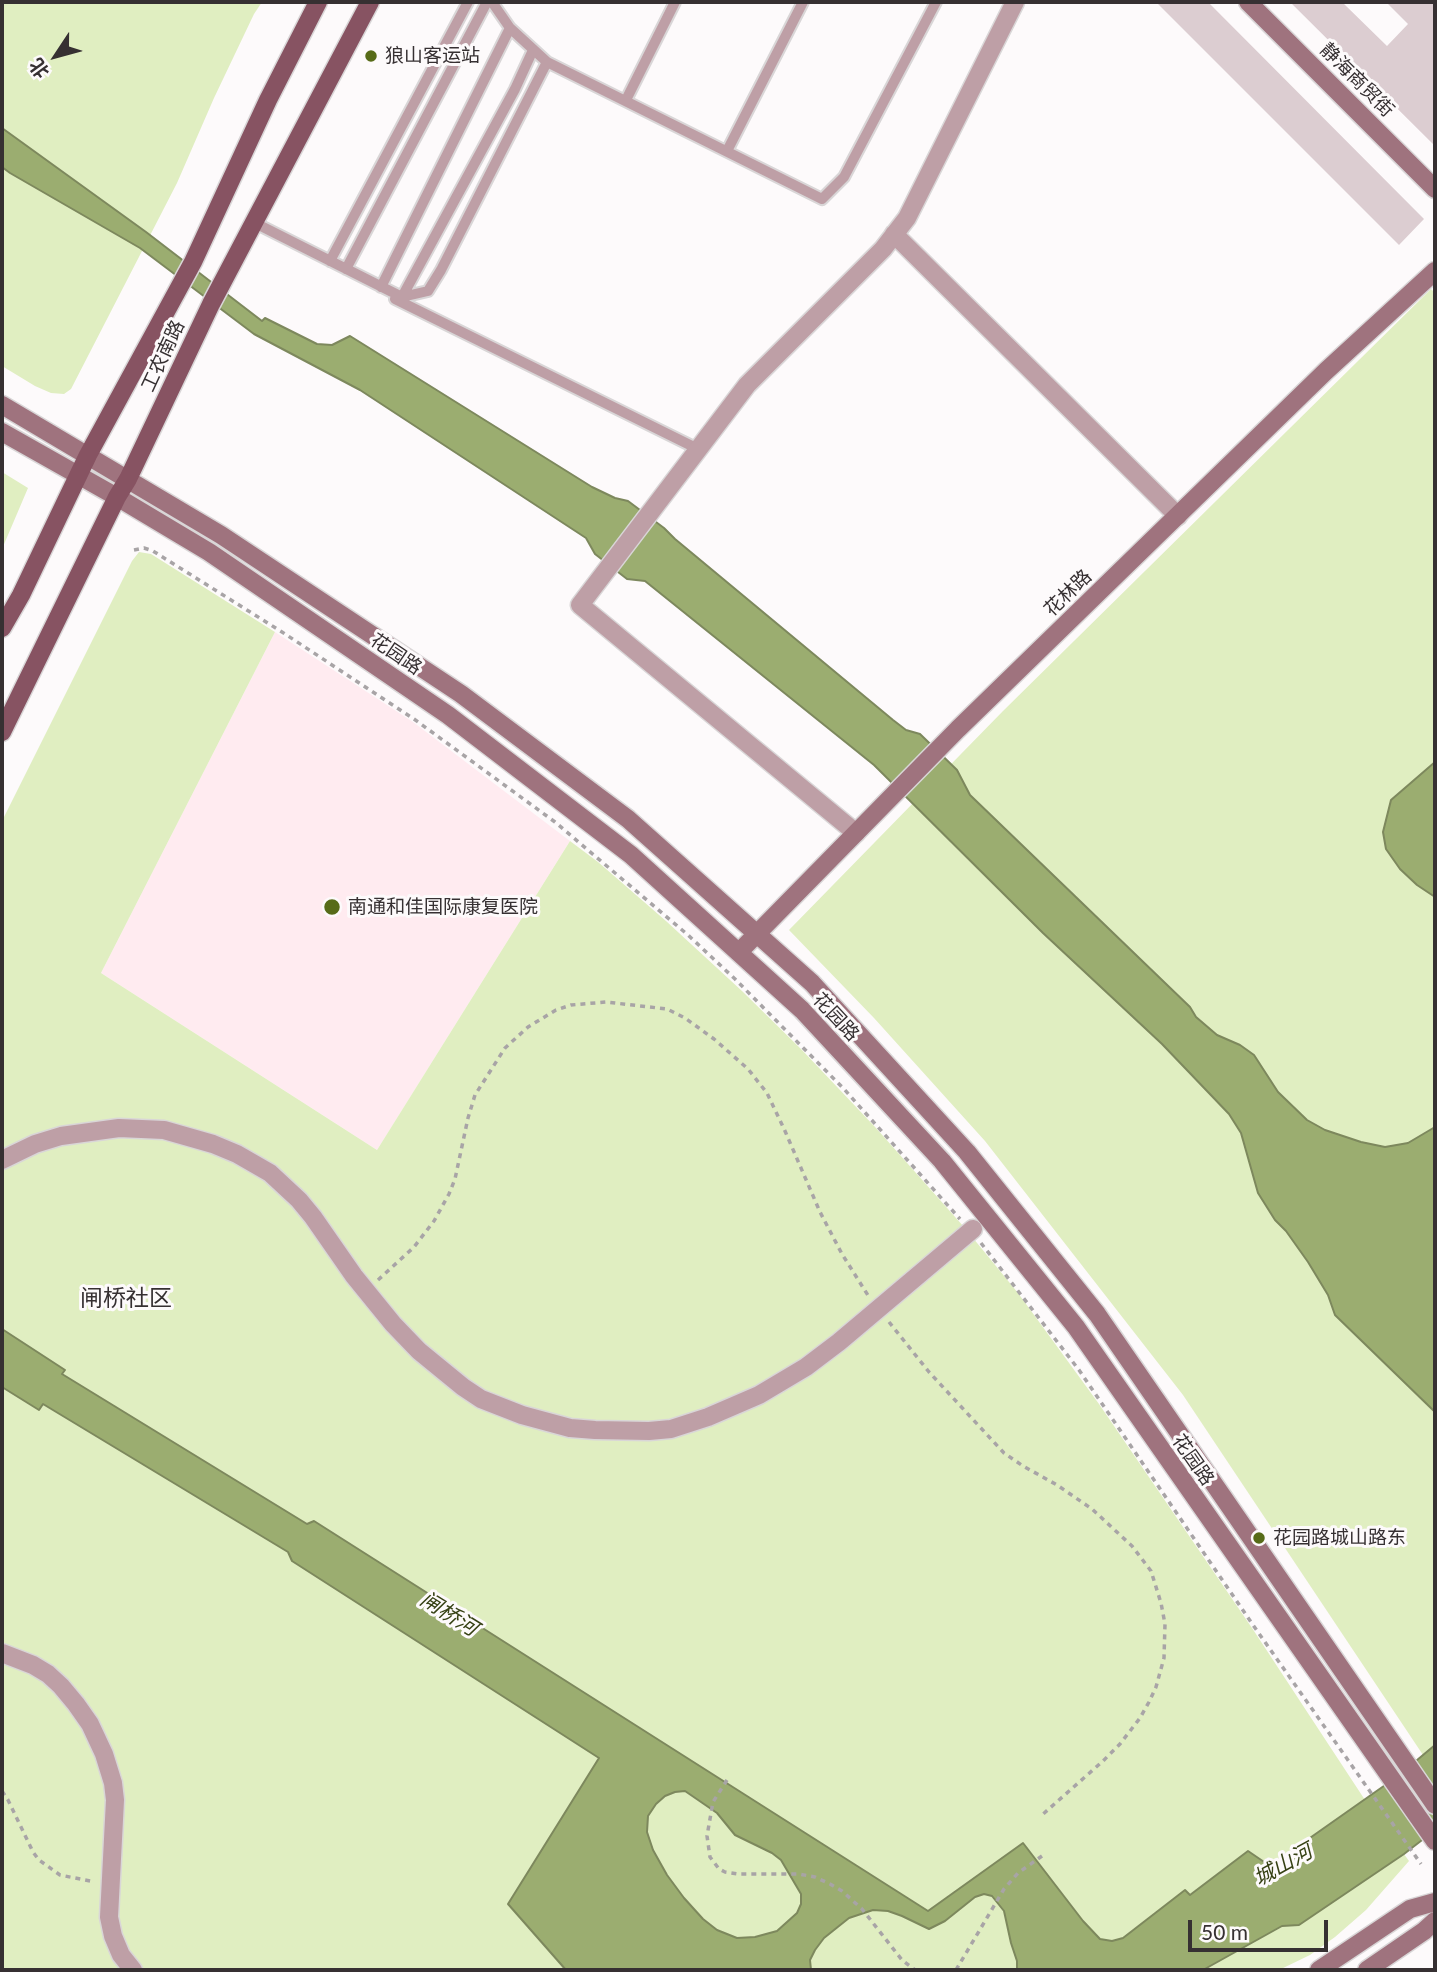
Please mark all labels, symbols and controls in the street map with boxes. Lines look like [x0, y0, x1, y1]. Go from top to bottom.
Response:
north arrow [21, 21, 91, 91]
street label: 静海商贸街 [1315, 38, 1399, 122]
place label: 狼山客运站 [385, 45, 480, 67]
marker: 狼山客运站 [363, 48, 379, 64]
text: 北 [24, 54, 54, 83]
street label: 工农南路 [137, 317, 189, 395]
street label: 花林路 [1040, 565, 1096, 621]
street label: 花园路 [366, 629, 426, 679]
place label: 南通和佳国际康复医院 [348, 896, 538, 918]
marker: 南通和佳国际康复医院 [322, 897, 342, 917]
street label: 花园路 [808, 988, 864, 1046]
district label: 闸桥社区 [80, 1285, 172, 1313]
street label: 花园路 [1167, 1430, 1219, 1490]
place label: 花园路城山路东 [1273, 1527, 1406, 1549]
marker: 花园路城山路东 [1251, 1530, 1267, 1546]
water label: 闸桥河 [416, 1587, 482, 1641]
water label: 城山河 [1249, 1839, 1317, 1891]
scale bar [1192, 1906, 1332, 1950]
text: 50 m [1201, 1919, 1248, 1944]

